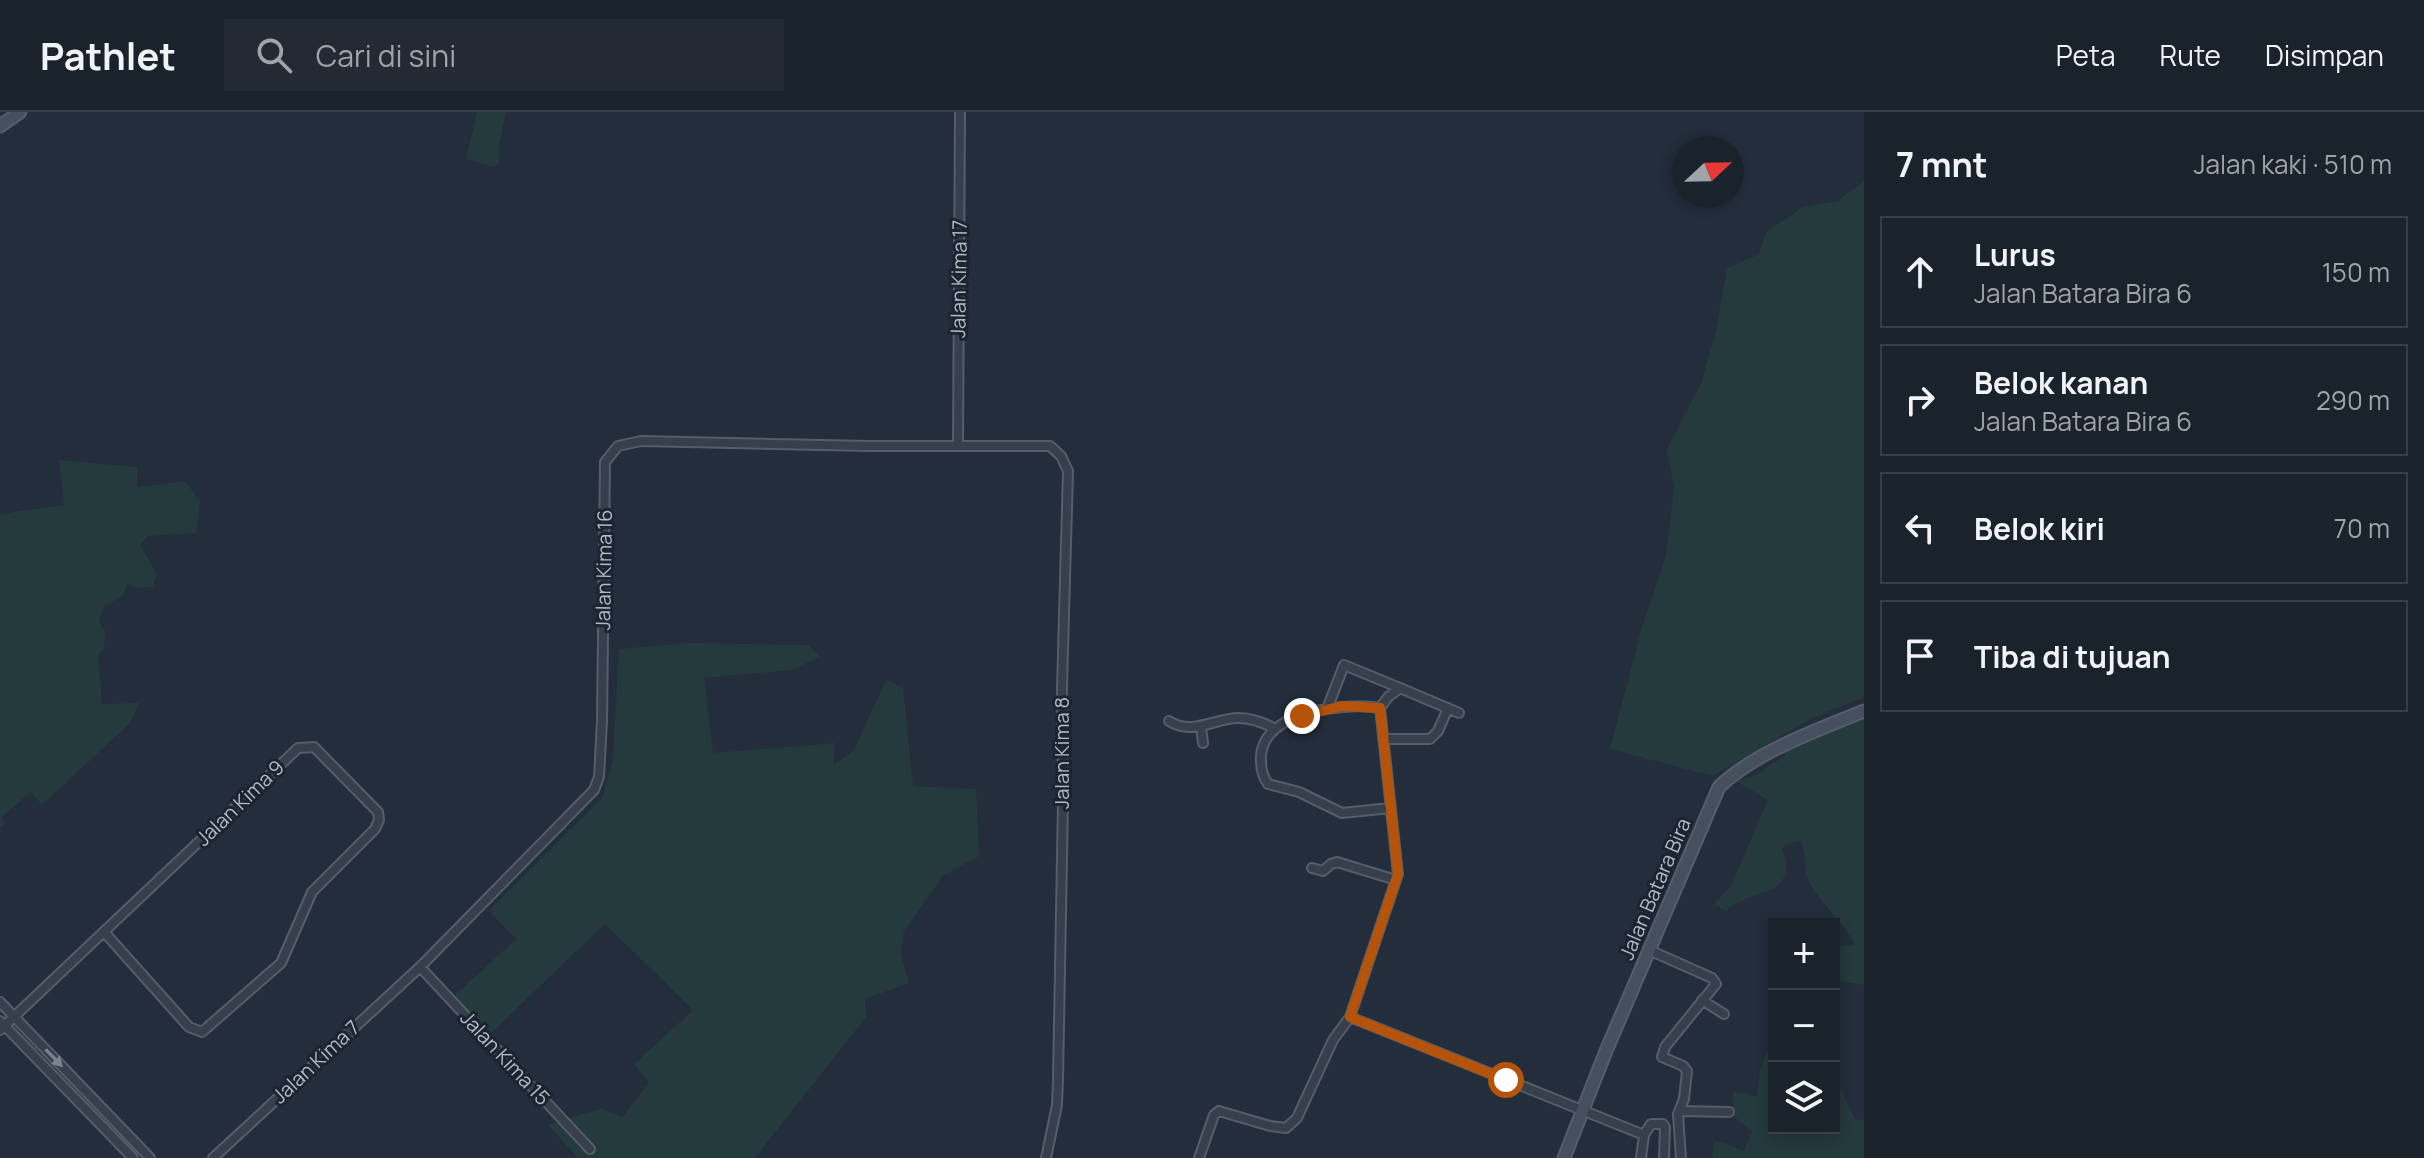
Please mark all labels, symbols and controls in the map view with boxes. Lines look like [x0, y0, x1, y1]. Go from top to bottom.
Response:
search box [224, 19, 784, 91]
text: Pathlet [40, 29, 176, 81]
icon: search [252, 33, 296, 77]
text: Cari di sini [316, 35, 456, 76]
text: Peta [2056, 36, 2116, 74]
text: Rute [2160, 36, 2221, 74]
text: Disimpan [2265, 36, 2384, 74]
north arrow [1672, 136, 1744, 208]
text: 7 mnt [1896, 141, 1988, 187]
text: Jalan kaki · 510 m [2193, 146, 2392, 182]
street label: Jalan Kima 17 [944, 220, 973, 338]
text: Lurus [1974, 234, 2056, 275]
icon: ahead [1898, 250, 1942, 294]
text: 150 m [2322, 254, 2390, 290]
text: Jalan Batara Bira 6 [1974, 275, 2192, 311]
text: Belok kanan [1974, 362, 2148, 403]
icon: right [1898, 378, 1942, 422]
text: 290 m [2316, 382, 2390, 418]
text: Jalan Batara Bira 6 [1974, 403, 2192, 439]
icon: left [1898, 506, 1942, 550]
text: Belok kiri [1974, 508, 2105, 549]
street label: Jalan Kima 16 [589, 509, 618, 631]
text: 70 m [2334, 510, 2390, 546]
icon: arrive [1898, 634, 1942, 678]
text: Tiba di tujuan [1974, 636, 2171, 677]
street label: Jalan Kima 8 [1048, 697, 1075, 809]
route end [1284, 698, 1320, 734]
street label: Jalan Kima 9 [190, 754, 290, 852]
street label: Jalan Batara Bira [1613, 814, 1697, 964]
map controls [1768, 918, 1840, 1134]
button: + [1768, 918, 1840, 990]
button: − [1768, 990, 1840, 1062]
street label: Jalan Kima 15 [455, 1005, 556, 1111]
street label: Jalan Kima 7 [266, 1014, 365, 1109]
one-way arrow [44, 1048, 63, 1067]
route start [1488, 1062, 1524, 1098]
button: layers [1768, 1062, 1840, 1134]

